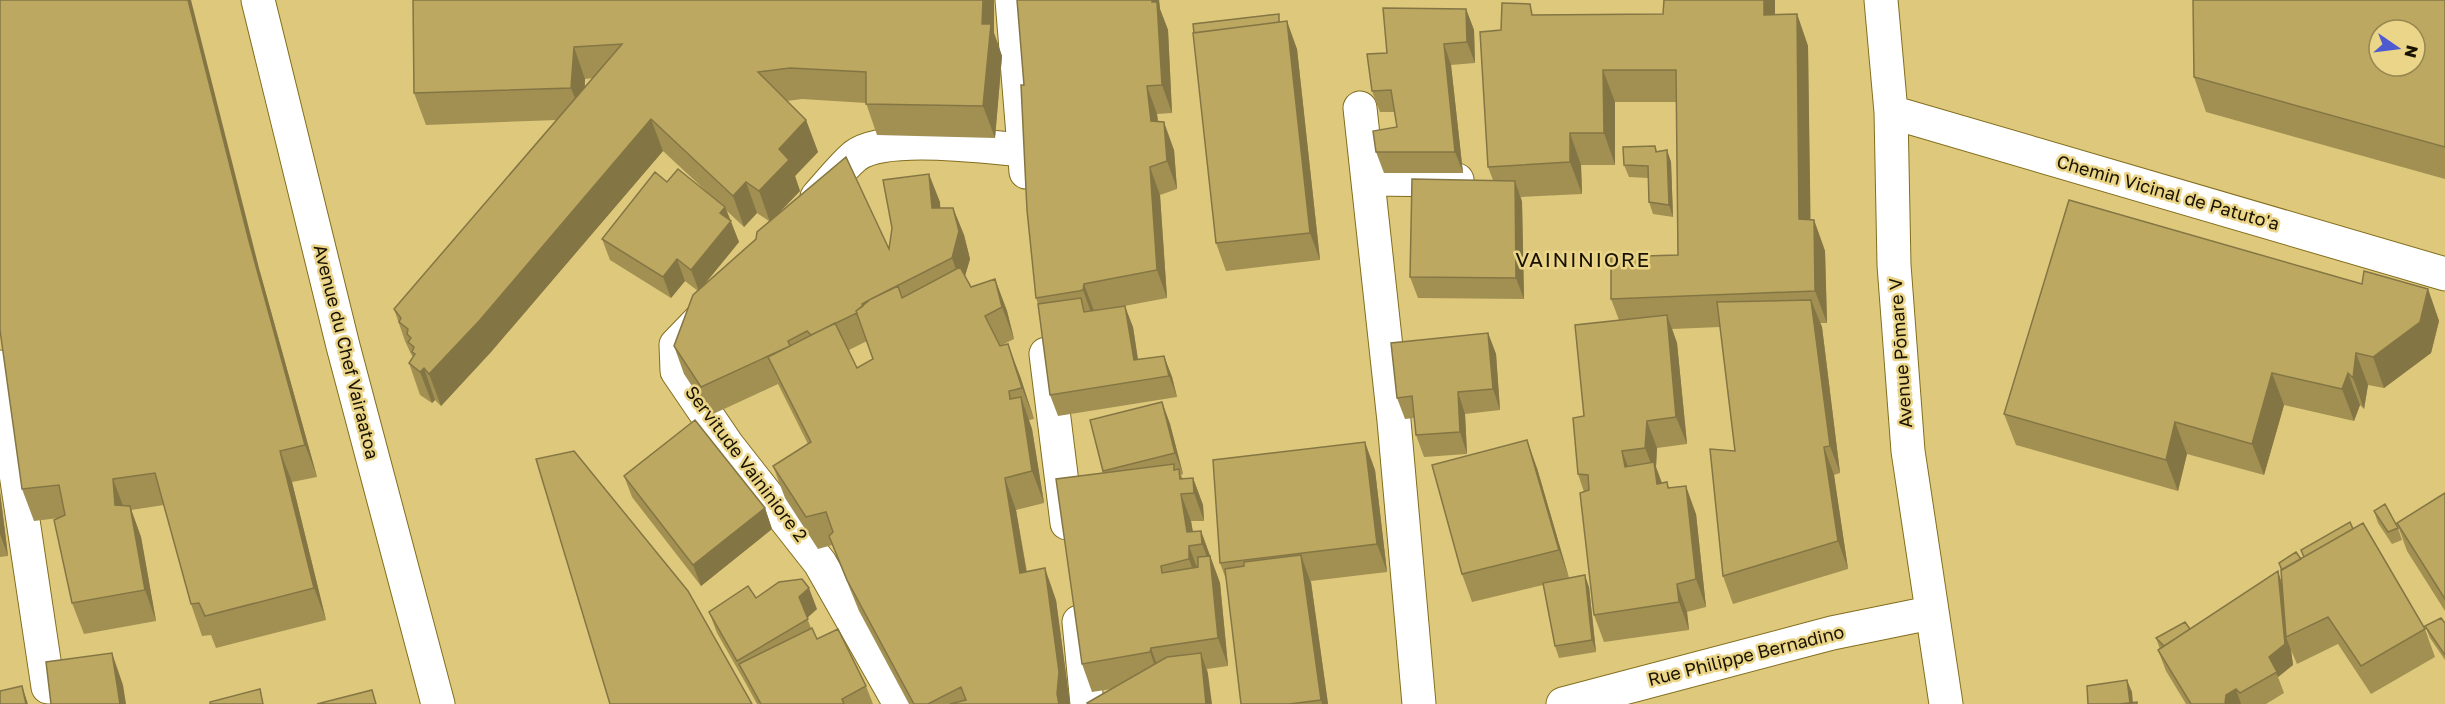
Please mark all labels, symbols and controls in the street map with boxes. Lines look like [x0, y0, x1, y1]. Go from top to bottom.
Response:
north arrow [2367, 18, 2427, 78]
text: N [2400, 43, 2423, 60]
street label: Chemin Vicinal de Patuto'a [2054, 150, 2282, 234]
street label: Avenue du Chef Vairaatoa [310, 242, 384, 461]
district label: VAININIORE [1515, 246, 1651, 272]
street label: Avenue Pōmare V [1884, 277, 1916, 429]
street label: Servitude Vaininiore 2 [681, 381, 813, 546]
street label: Rue Philippe Bernadino [1645, 620, 1846, 690]

